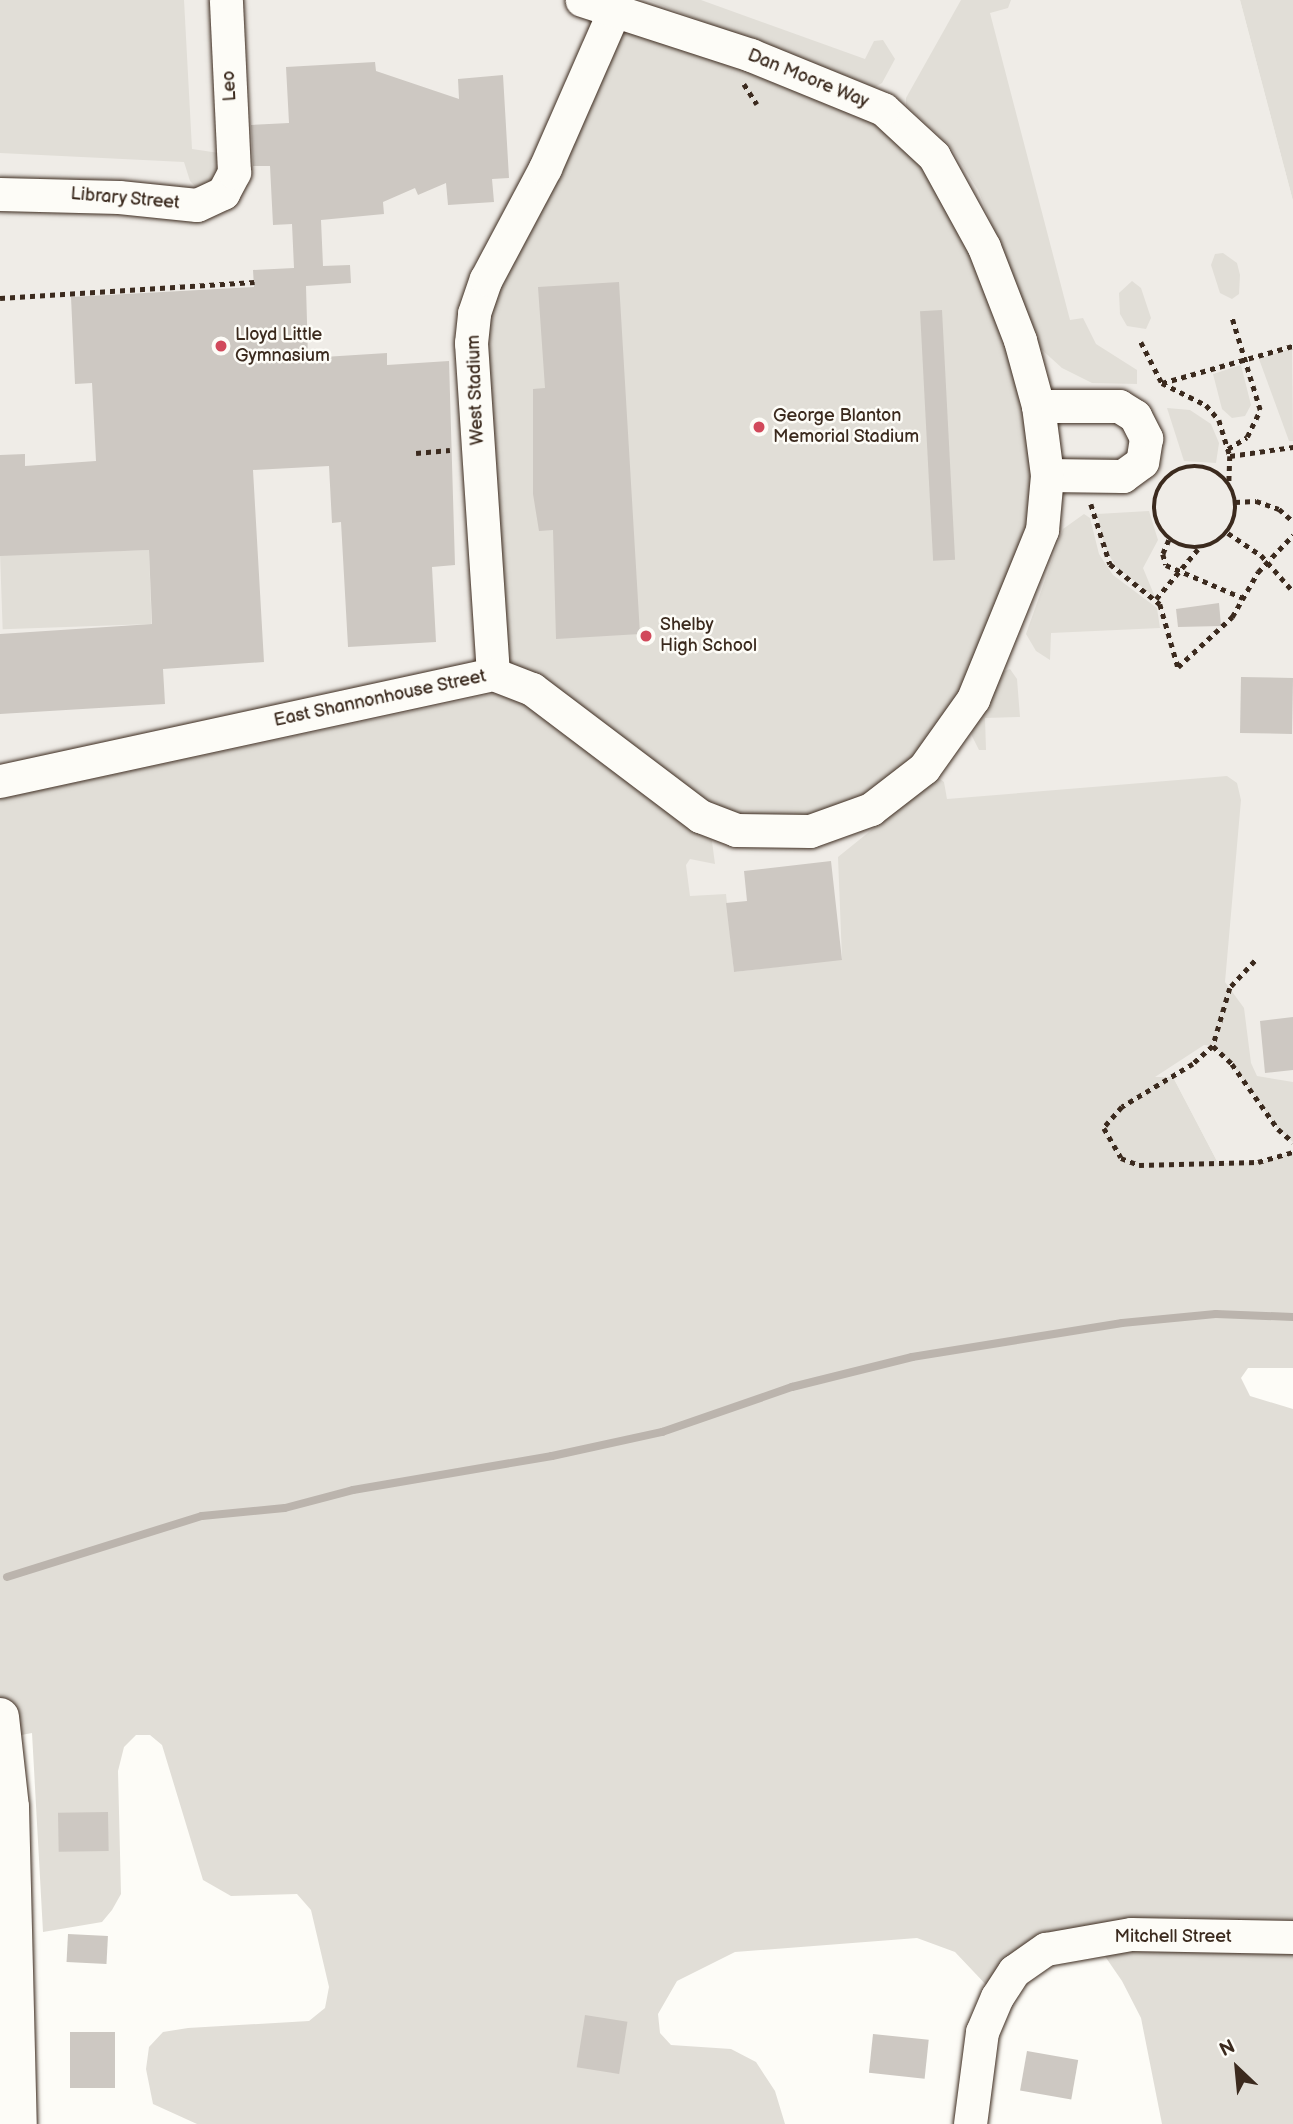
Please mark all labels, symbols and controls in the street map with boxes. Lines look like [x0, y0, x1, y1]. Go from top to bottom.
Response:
street label: Dan Moore Way [744, 45, 872, 113]
street label: Leo [218, 70, 242, 102]
street label: Library Street [69, 183, 181, 215]
place label: Lloyd Little Gymnasium [235, 325, 330, 368]
street label: West Stadium [463, 334, 489, 446]
marker: Lloyd Little Gymnasium [213, 338, 229, 354]
place label: George Blanton Memorial Stadium [773, 406, 920, 448]
marker: George Blanton Memorial Stadium [751, 419, 767, 435]
place label: Shelby High School [660, 615, 757, 658]
marker: Shelby High School [638, 628, 654, 644]
street label: East Shannonhouse Street [272, 666, 488, 732]
street label: Mitchell Street [1114, 1926, 1232, 1948]
north arrow [1202, 2033, 1272, 2103]
text: N [1216, 2035, 1239, 2062]

